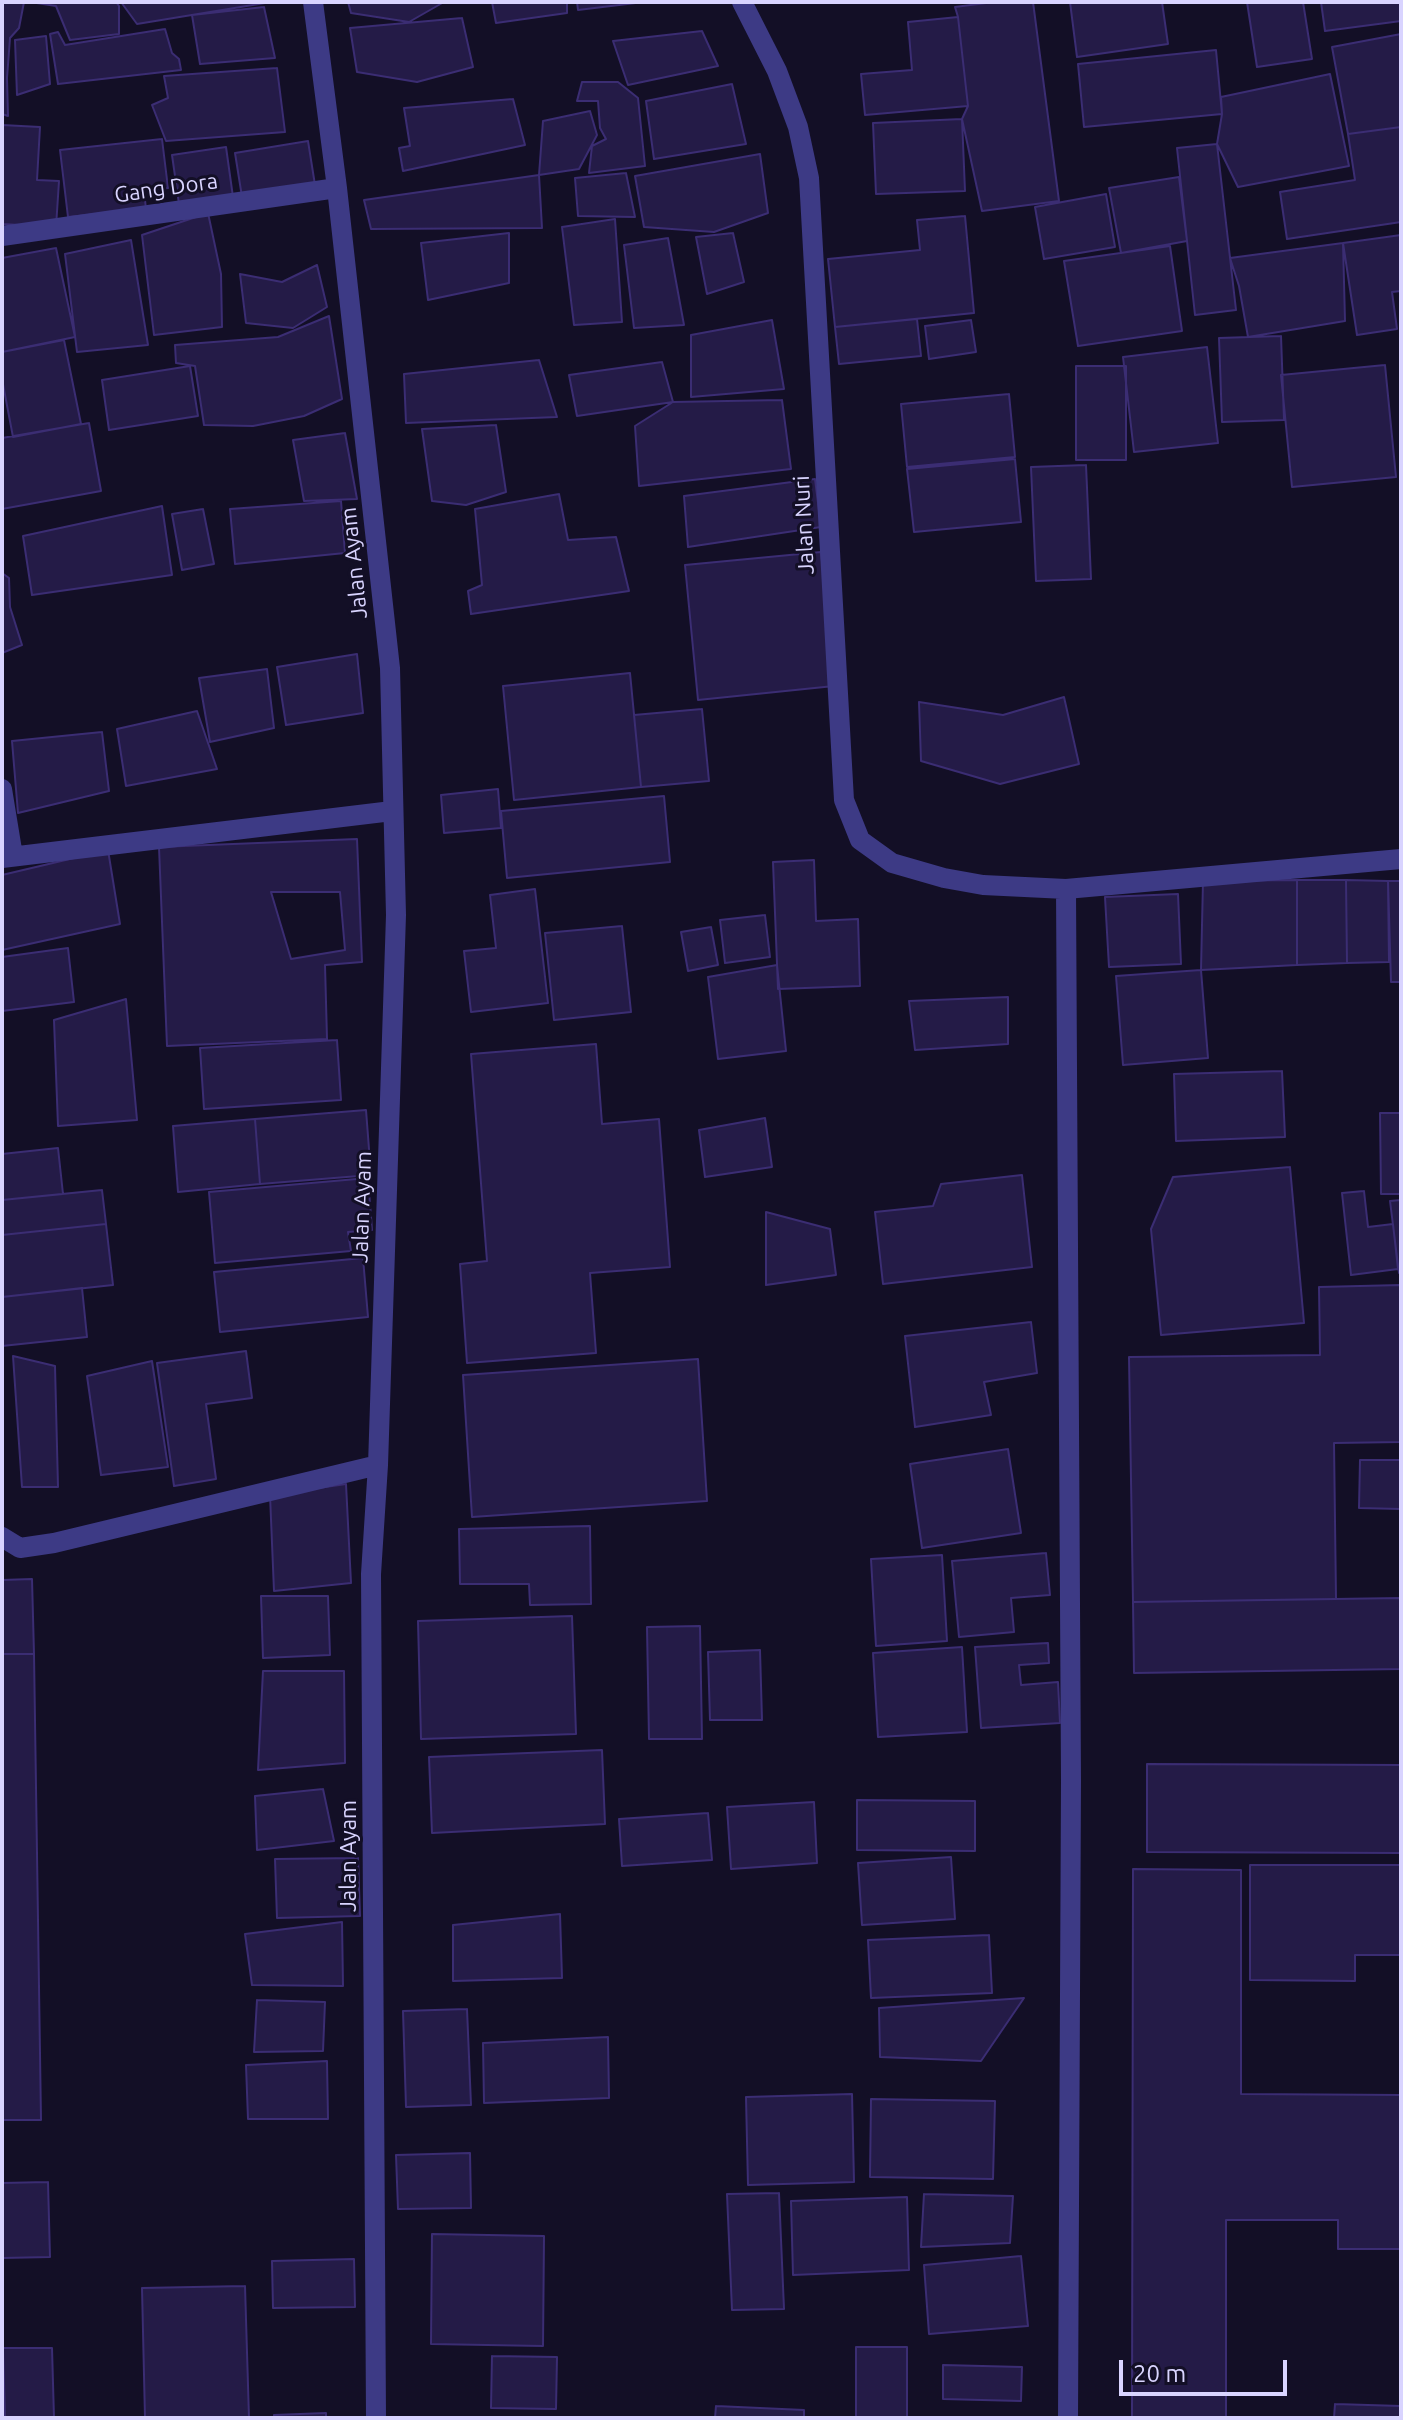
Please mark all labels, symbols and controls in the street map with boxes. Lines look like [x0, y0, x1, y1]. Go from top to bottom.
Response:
street label: Gang Dora [113, 168, 219, 208]
street label: Jalan Nuri [788, 475, 820, 575]
street label: Jalan Ayam [335, 506, 373, 620]
street label: Jalan Ayam [347, 1151, 377, 1263]
street label: Jalan Ayam [336, 1800, 362, 1912]
scale bar [1123, 2344, 1291, 2394]
text: 20 m [1133, 2360, 1186, 2387]

